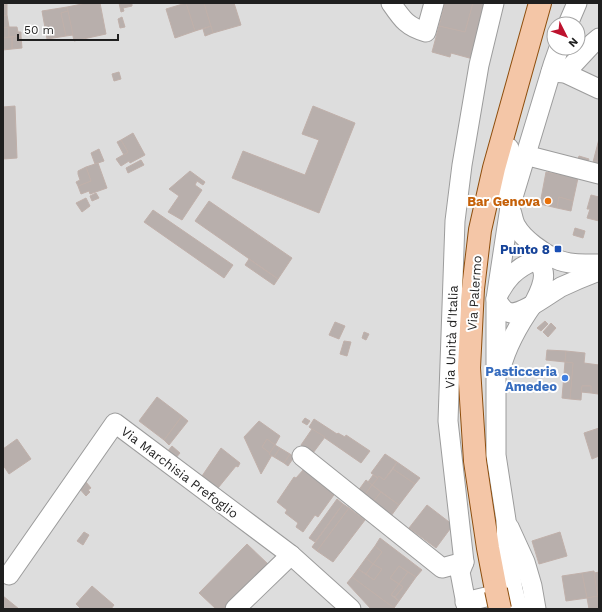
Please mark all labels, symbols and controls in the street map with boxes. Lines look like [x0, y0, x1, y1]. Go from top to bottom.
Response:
scale bar [18, 16, 118, 42]
north arrow [546, 16, 586, 56]
text: 50 m [24, 23, 54, 37]
text: N [566, 35, 581, 50]
place label: Bar Genova [467, 194, 540, 209]
marker: Bar Genova [543, 196, 553, 206]
place label: Punto 8 [500, 242, 550, 257]
marker: Punto 8 [553, 244, 563, 254]
street label: Via Palermo [464, 255, 485, 331]
street label: Via Unità d'Italia [442, 284, 461, 389]
place label: Pasticceria Amedeo [485, 364, 557, 394]
marker: Pasticceria Amedeo [560, 373, 570, 383]
street label: Via Marchisia Prefoglio [118, 423, 241, 521]

